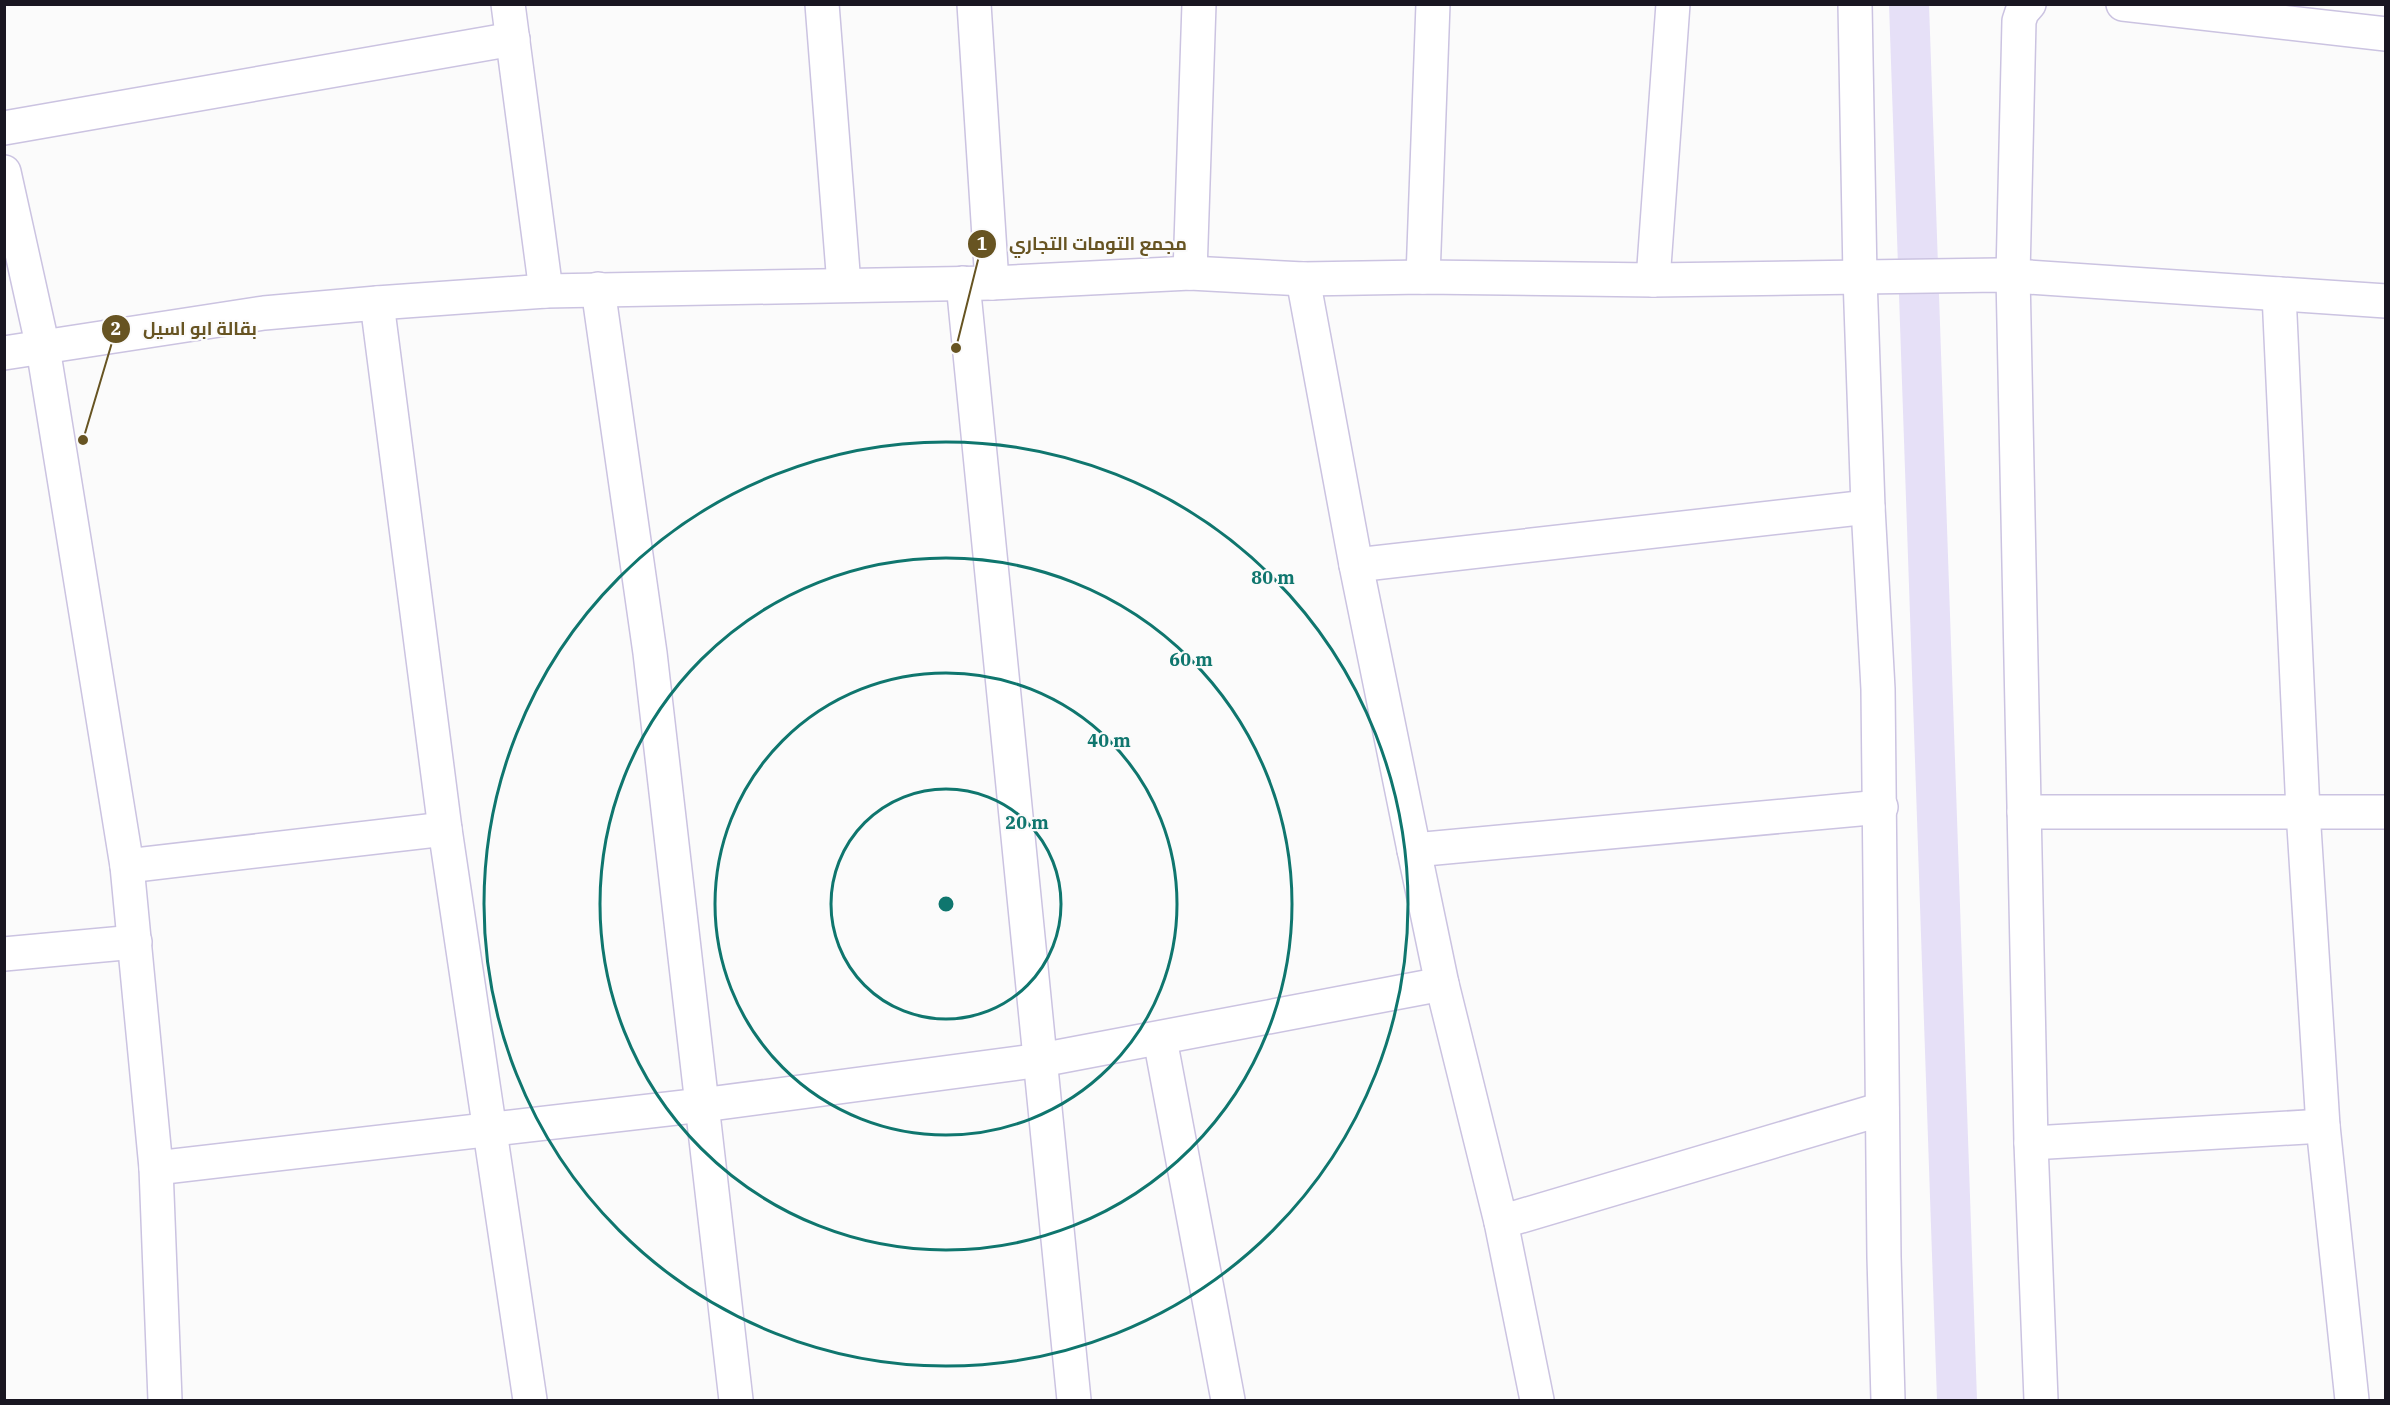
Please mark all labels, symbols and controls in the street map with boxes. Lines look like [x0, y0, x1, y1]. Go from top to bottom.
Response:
callout: مجمع التومات التجاري [967, 226, 1199, 262]
text: 1 [977, 232, 988, 255]
text: مجمع التومات التجاري [1009, 232, 1187, 258]
callout: بقالة ابو اسيل [101, 311, 269, 347]
text: 2 [111, 317, 121, 340]
text: بقالة ابو اسيل [143, 317, 257, 340]
text: 80 m [1251, 566, 1295, 589]
text: 60 m [1169, 648, 1213, 671]
text: 40 m [1087, 729, 1131, 752]
text: 20 m [1005, 811, 1049, 834]
centre of rings [936, 894, 956, 914]

